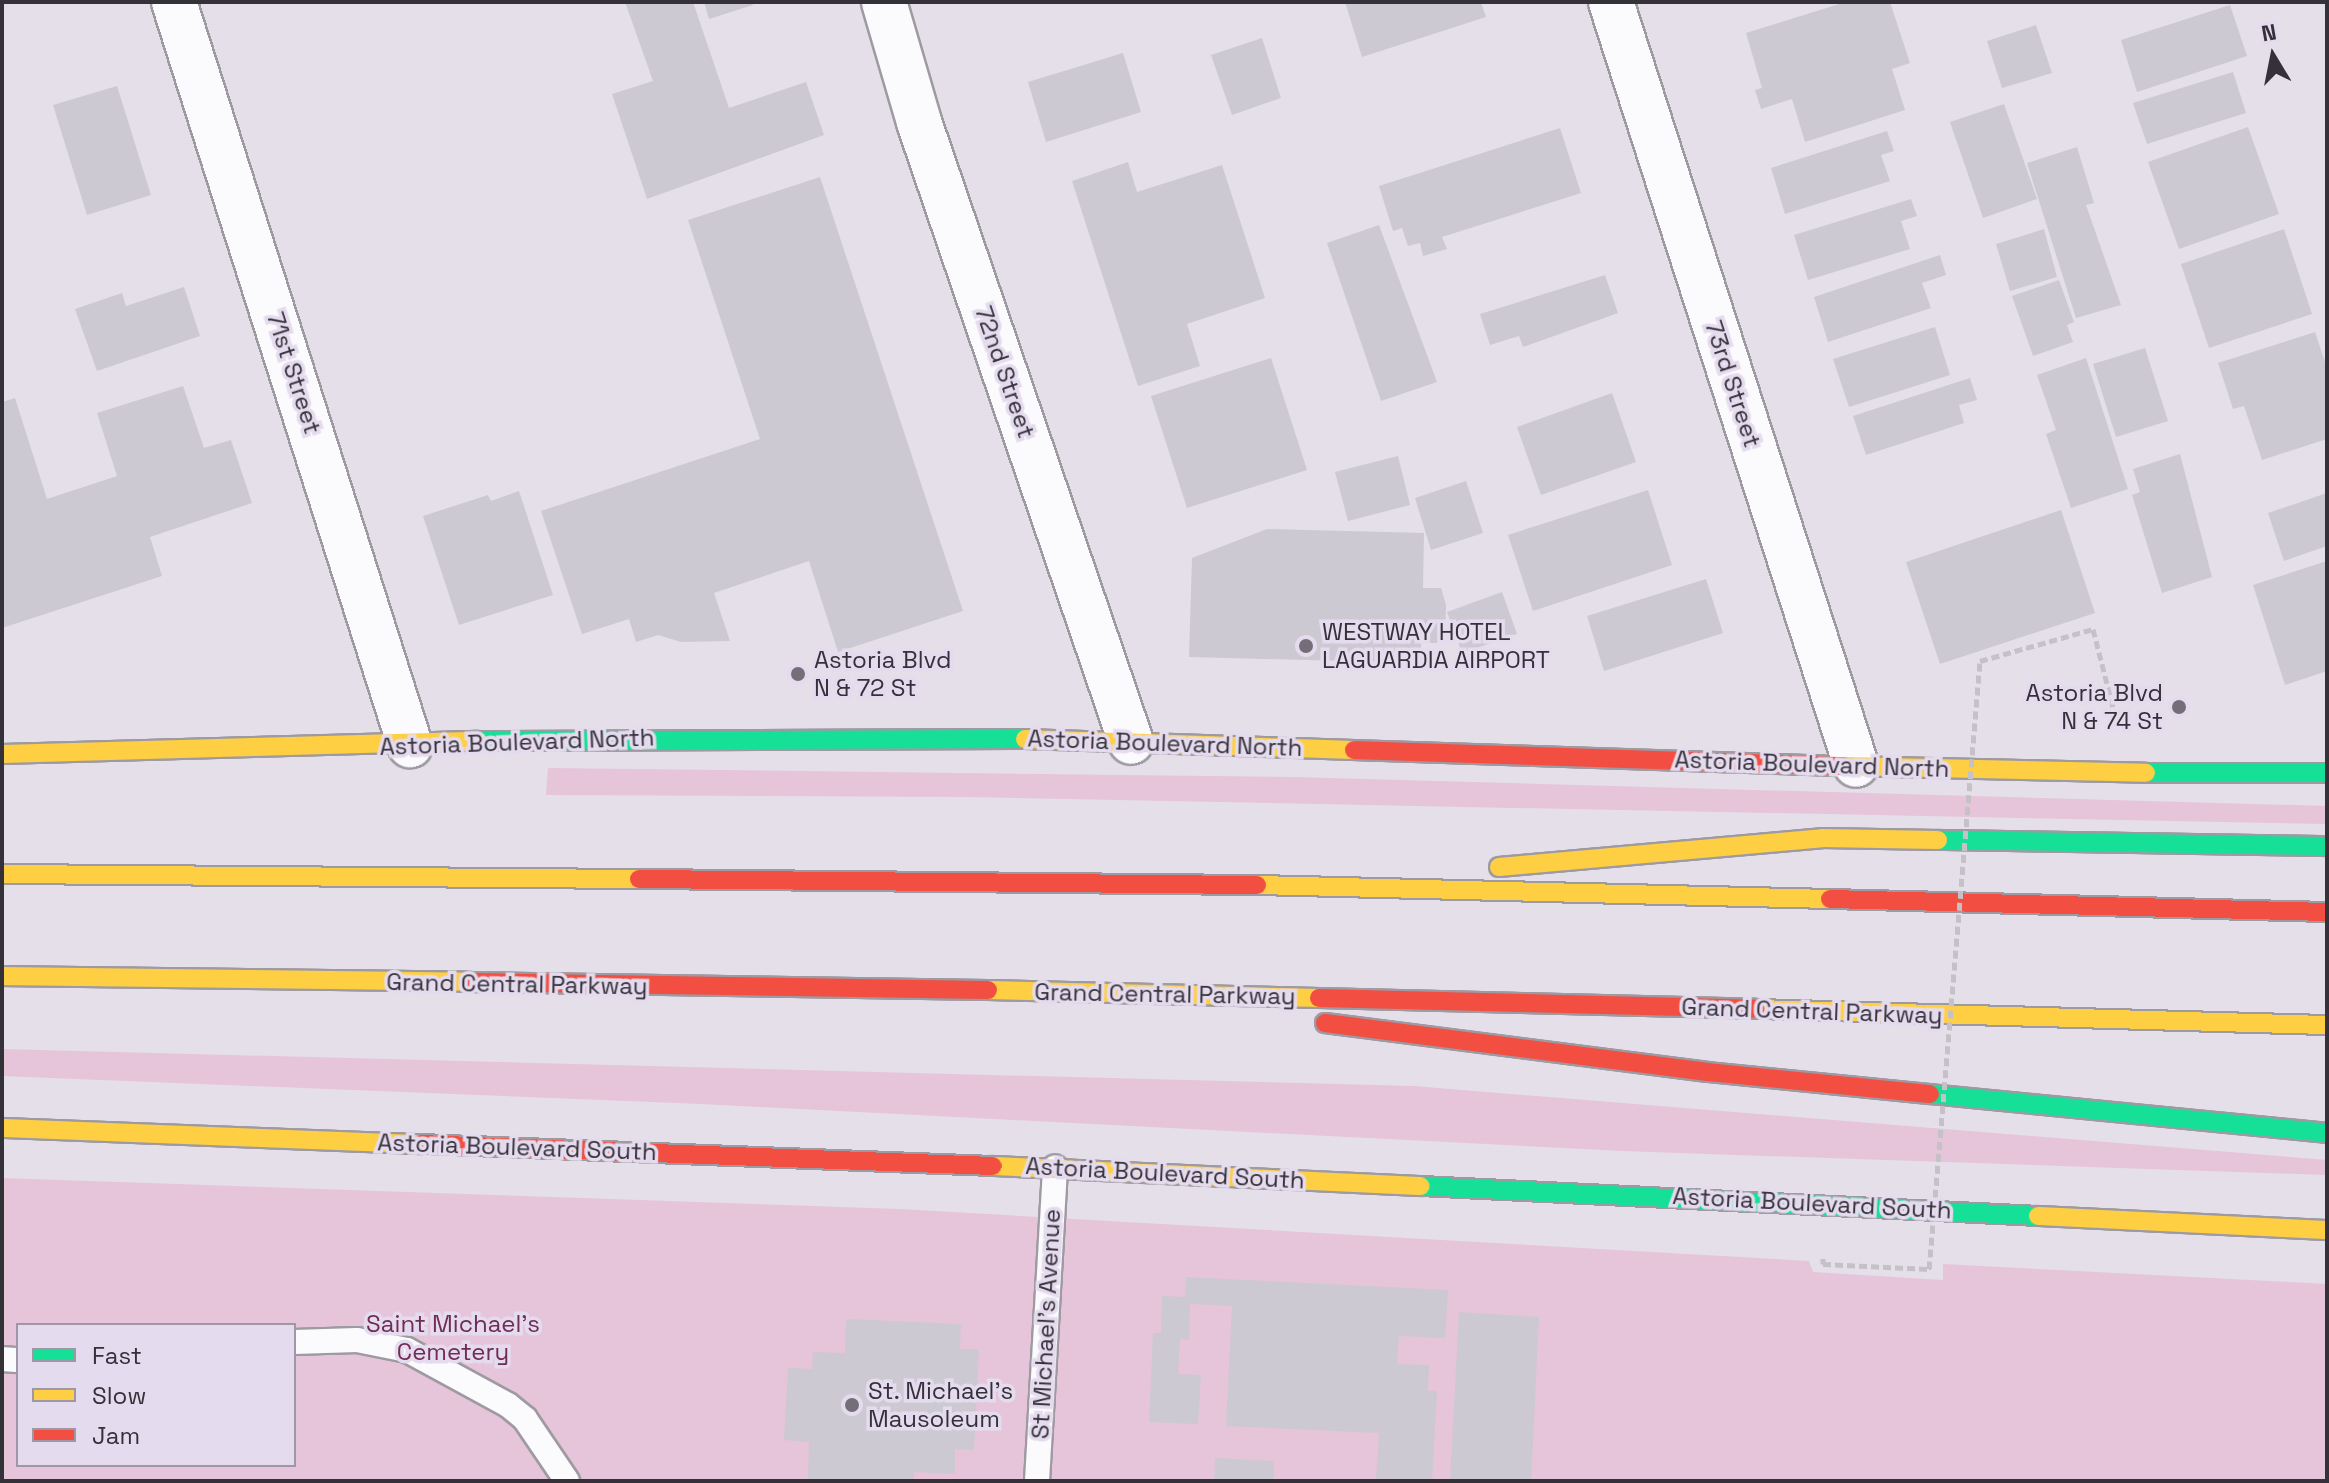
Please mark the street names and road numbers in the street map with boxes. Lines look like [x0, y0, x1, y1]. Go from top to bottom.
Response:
street label: 72nd Street [969, 302, 1041, 442]
street label: 71st Street [261, 309, 327, 437]
street label: 73rd Street [1699, 317, 1767, 451]
street label: Astoria Boulevard North [379, 723, 655, 761]
street label: Astoria Boulevard North [1027, 724, 1303, 762]
street label: Astoria Boulevard North [1674, 745, 1950, 783]
street label: Grand Central Parkway [386, 967, 648, 1001]
street label: Grand Central Parkway [1034, 977, 1296, 1011]
street label: Grand Central Parkway [1681, 992, 1943, 1030]
street label: Astoria Boulevard South [377, 1128, 657, 1166]
street label: Astoria Boulevard South [1025, 1151, 1305, 1195]
street label: Astoria Boulevard South [1672, 1181, 1952, 1225]
street label: St Michael's Avenue [1026, 1208, 1066, 1440]

